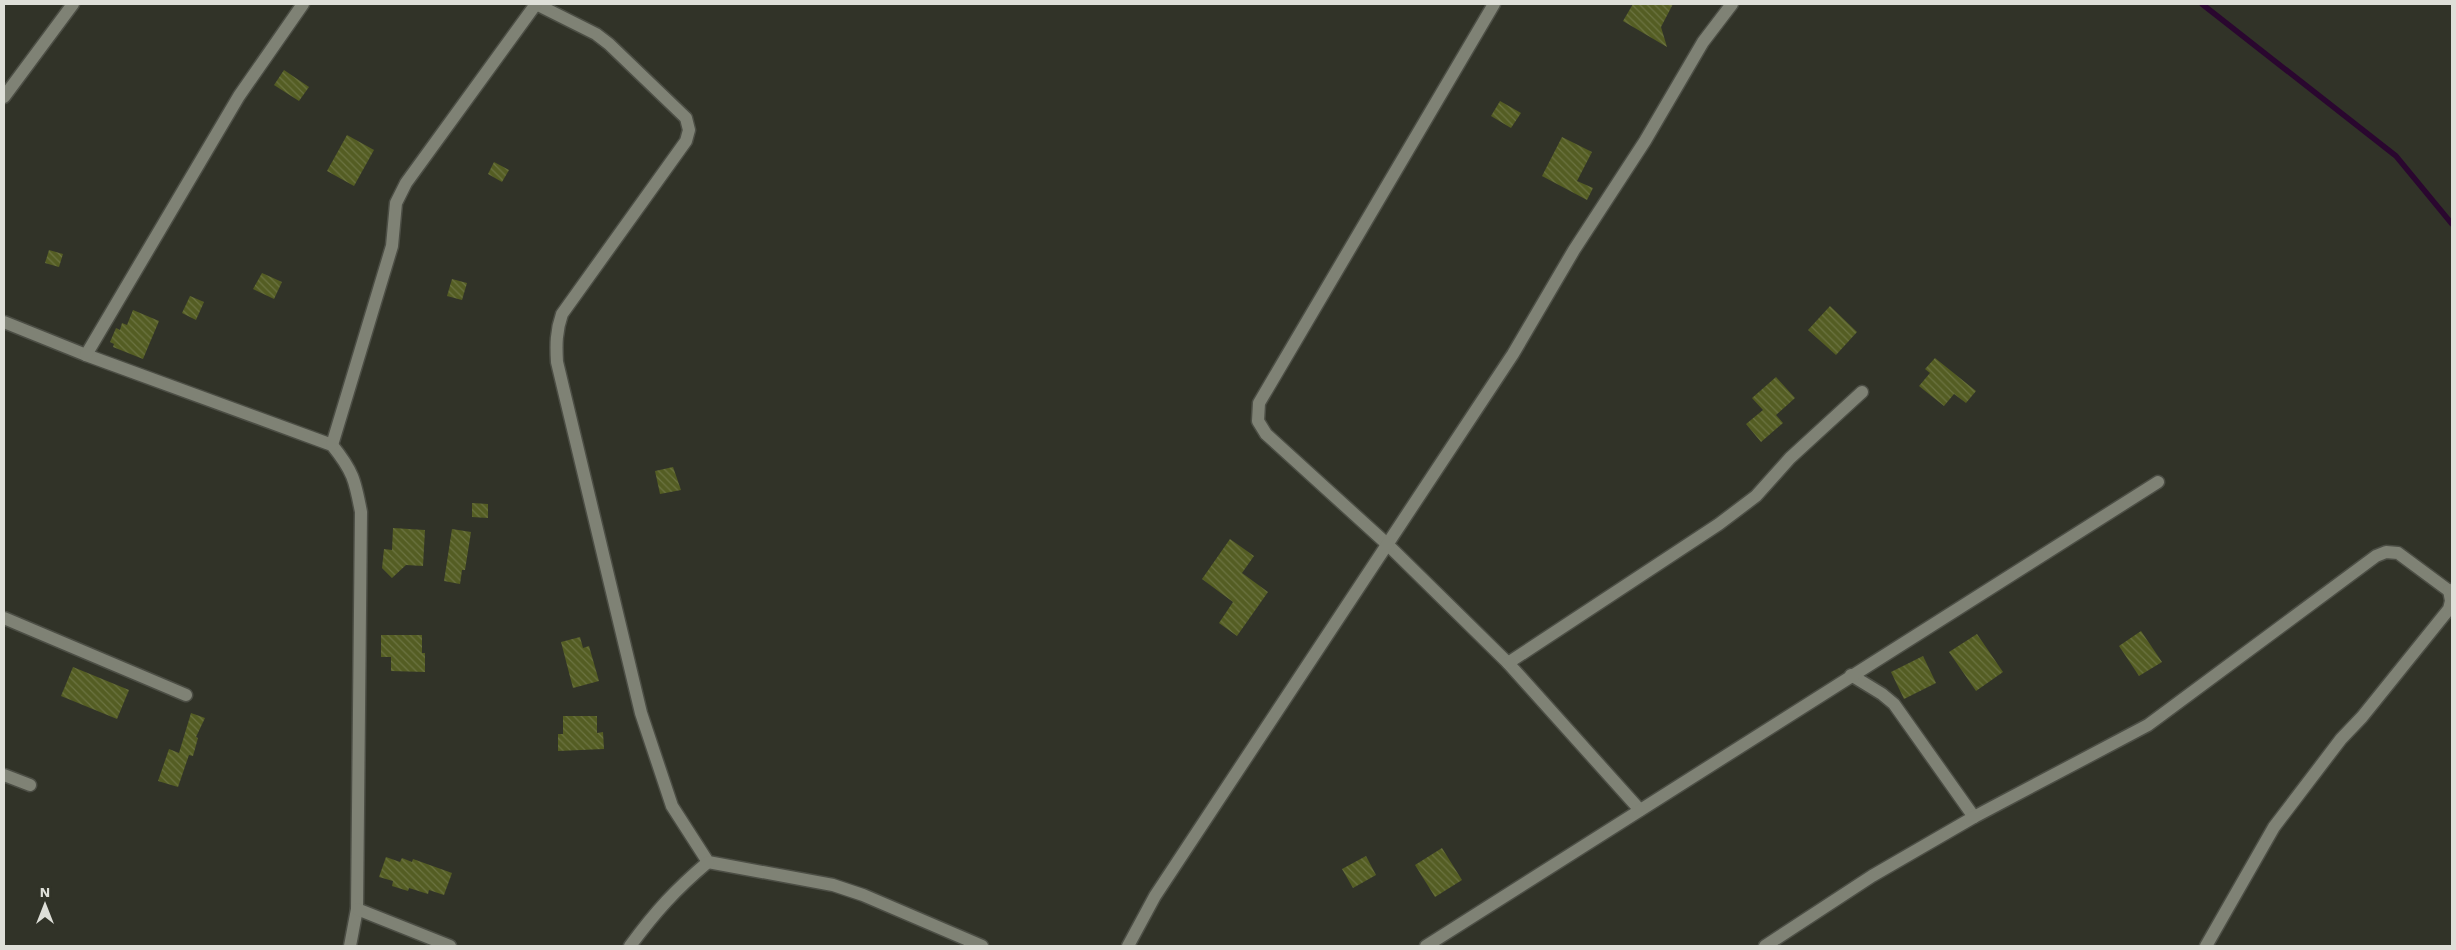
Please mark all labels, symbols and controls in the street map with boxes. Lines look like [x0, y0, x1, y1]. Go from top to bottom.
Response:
north arrow [20, 880, 70, 930]
text: N [40, 884, 50, 900]

